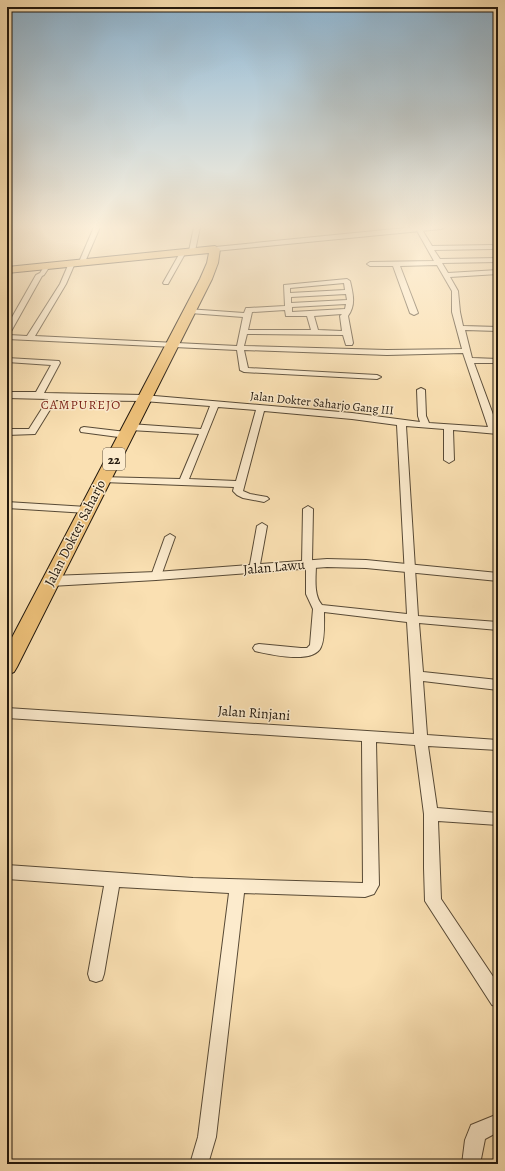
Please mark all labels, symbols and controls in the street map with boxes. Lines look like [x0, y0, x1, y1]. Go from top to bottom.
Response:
street label: Jalan Dokter Saharjo Gang III [249, 387, 395, 419]
district label: CAMPUREJO [41, 396, 121, 413]
road number: 22 [103, 448, 125, 470]
street label: Jalan Dokter Saharjo [40, 476, 110, 590]
street label: Jalan Lawu [242, 555, 306, 579]
street label: Jalan Rinjani [217, 701, 291, 725]

